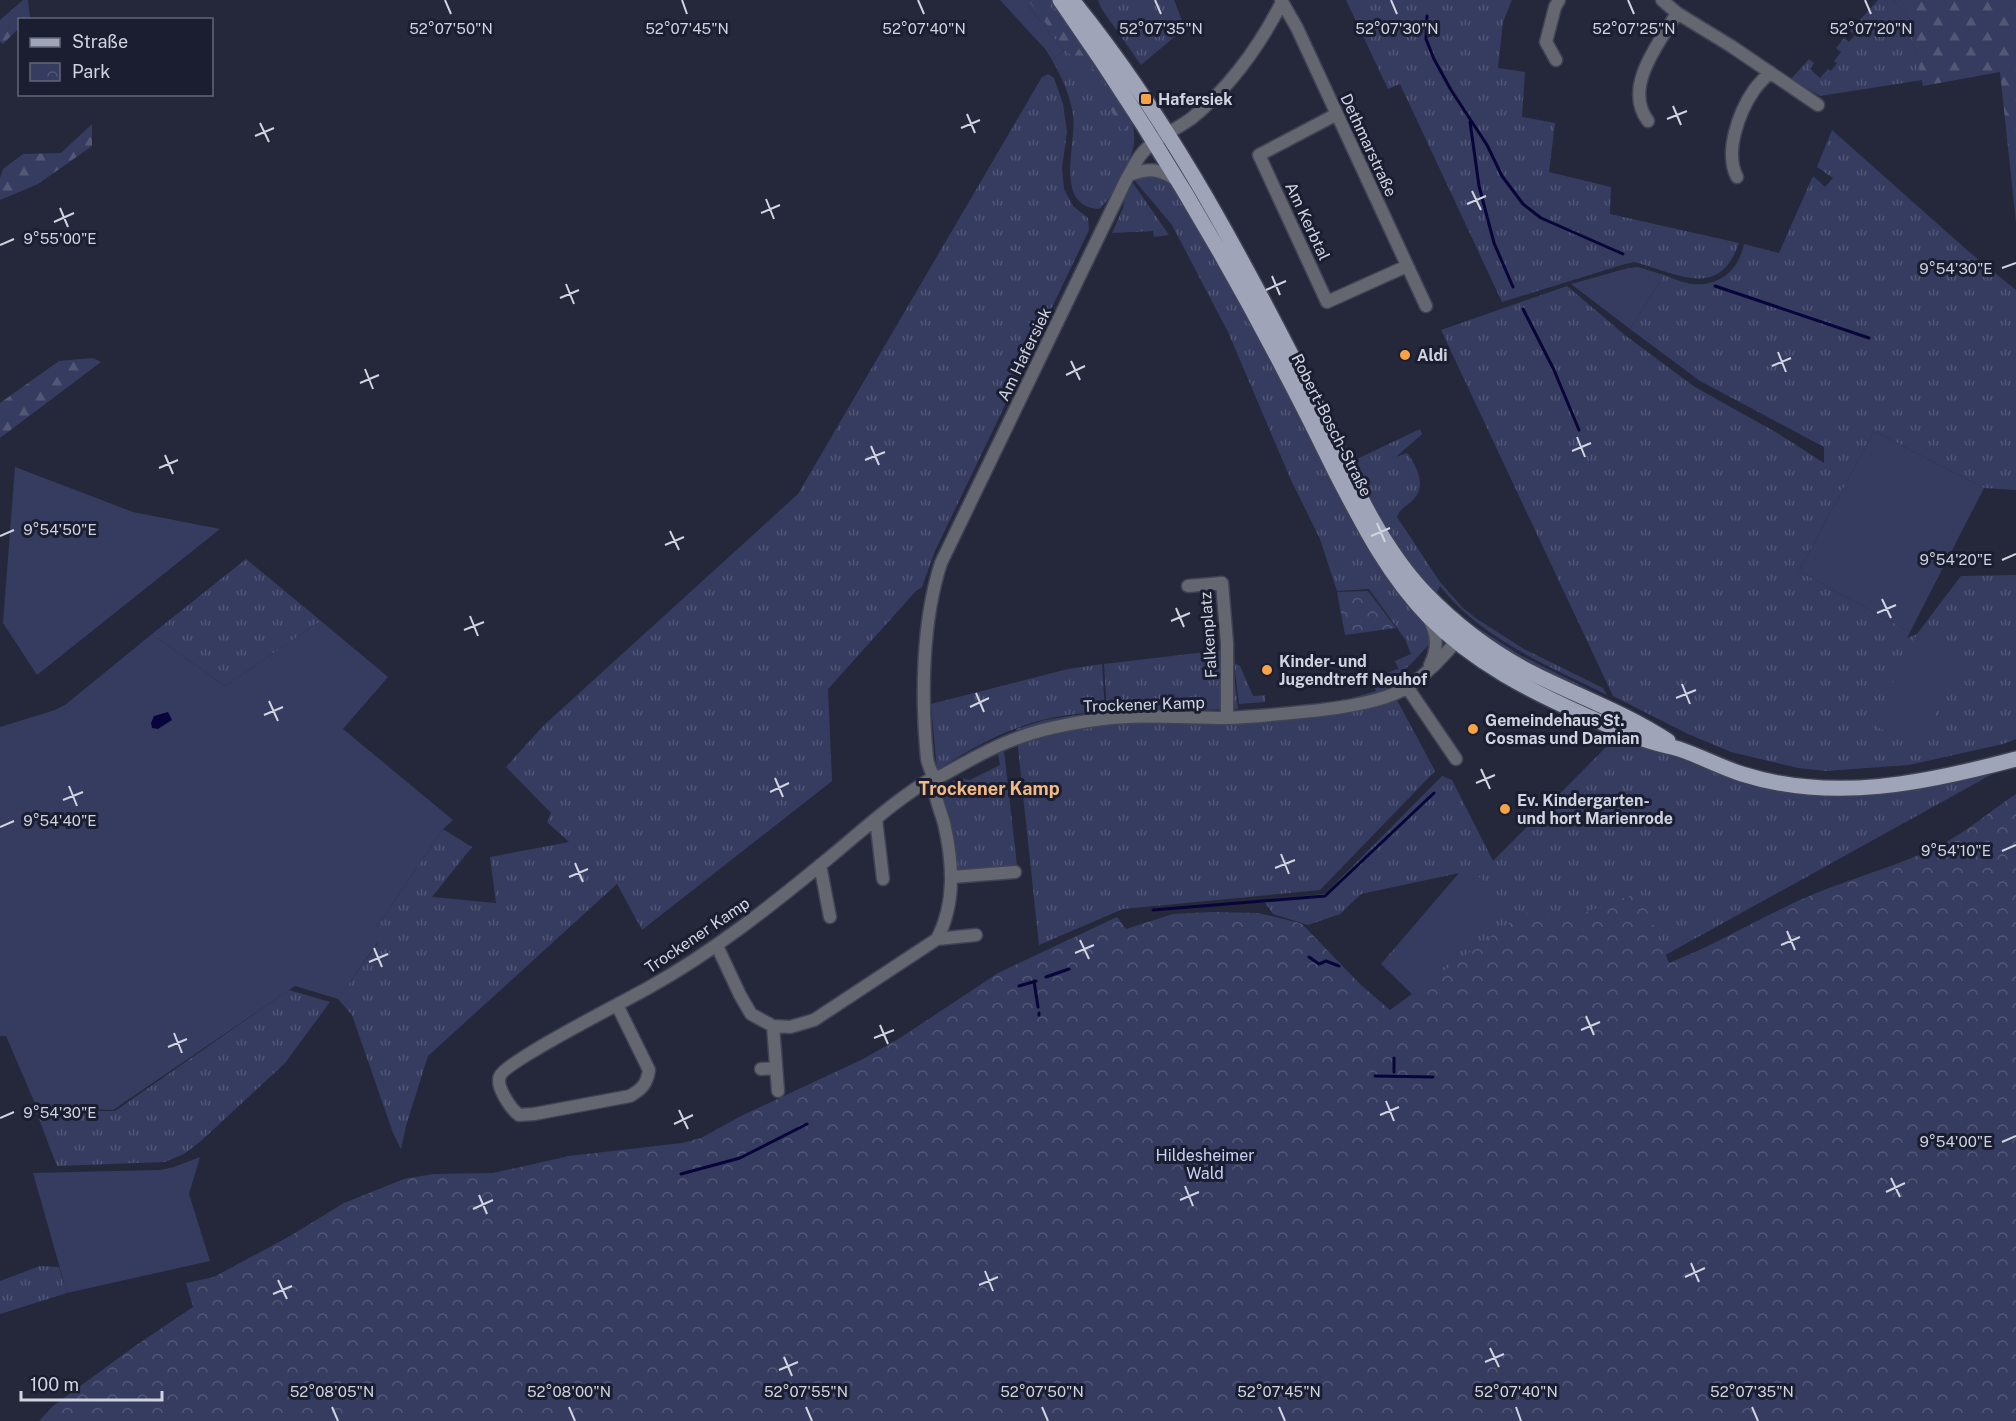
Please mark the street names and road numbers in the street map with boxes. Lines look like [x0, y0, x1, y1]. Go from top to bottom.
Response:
street label: Dethmarstraße [1336, 91, 1401, 200]
street label: Am Kerbtal [1281, 179, 1334, 263]
street label: Am Hafersiek [994, 304, 1055, 404]
street label: Robert-Bosch-Straße [1287, 351, 1376, 500]
street label: Falkenplatz [1196, 591, 1221, 679]
street label: Trockener Kamp [1083, 693, 1205, 716]
street label: Trockener Kamp [641, 893, 753, 977]

